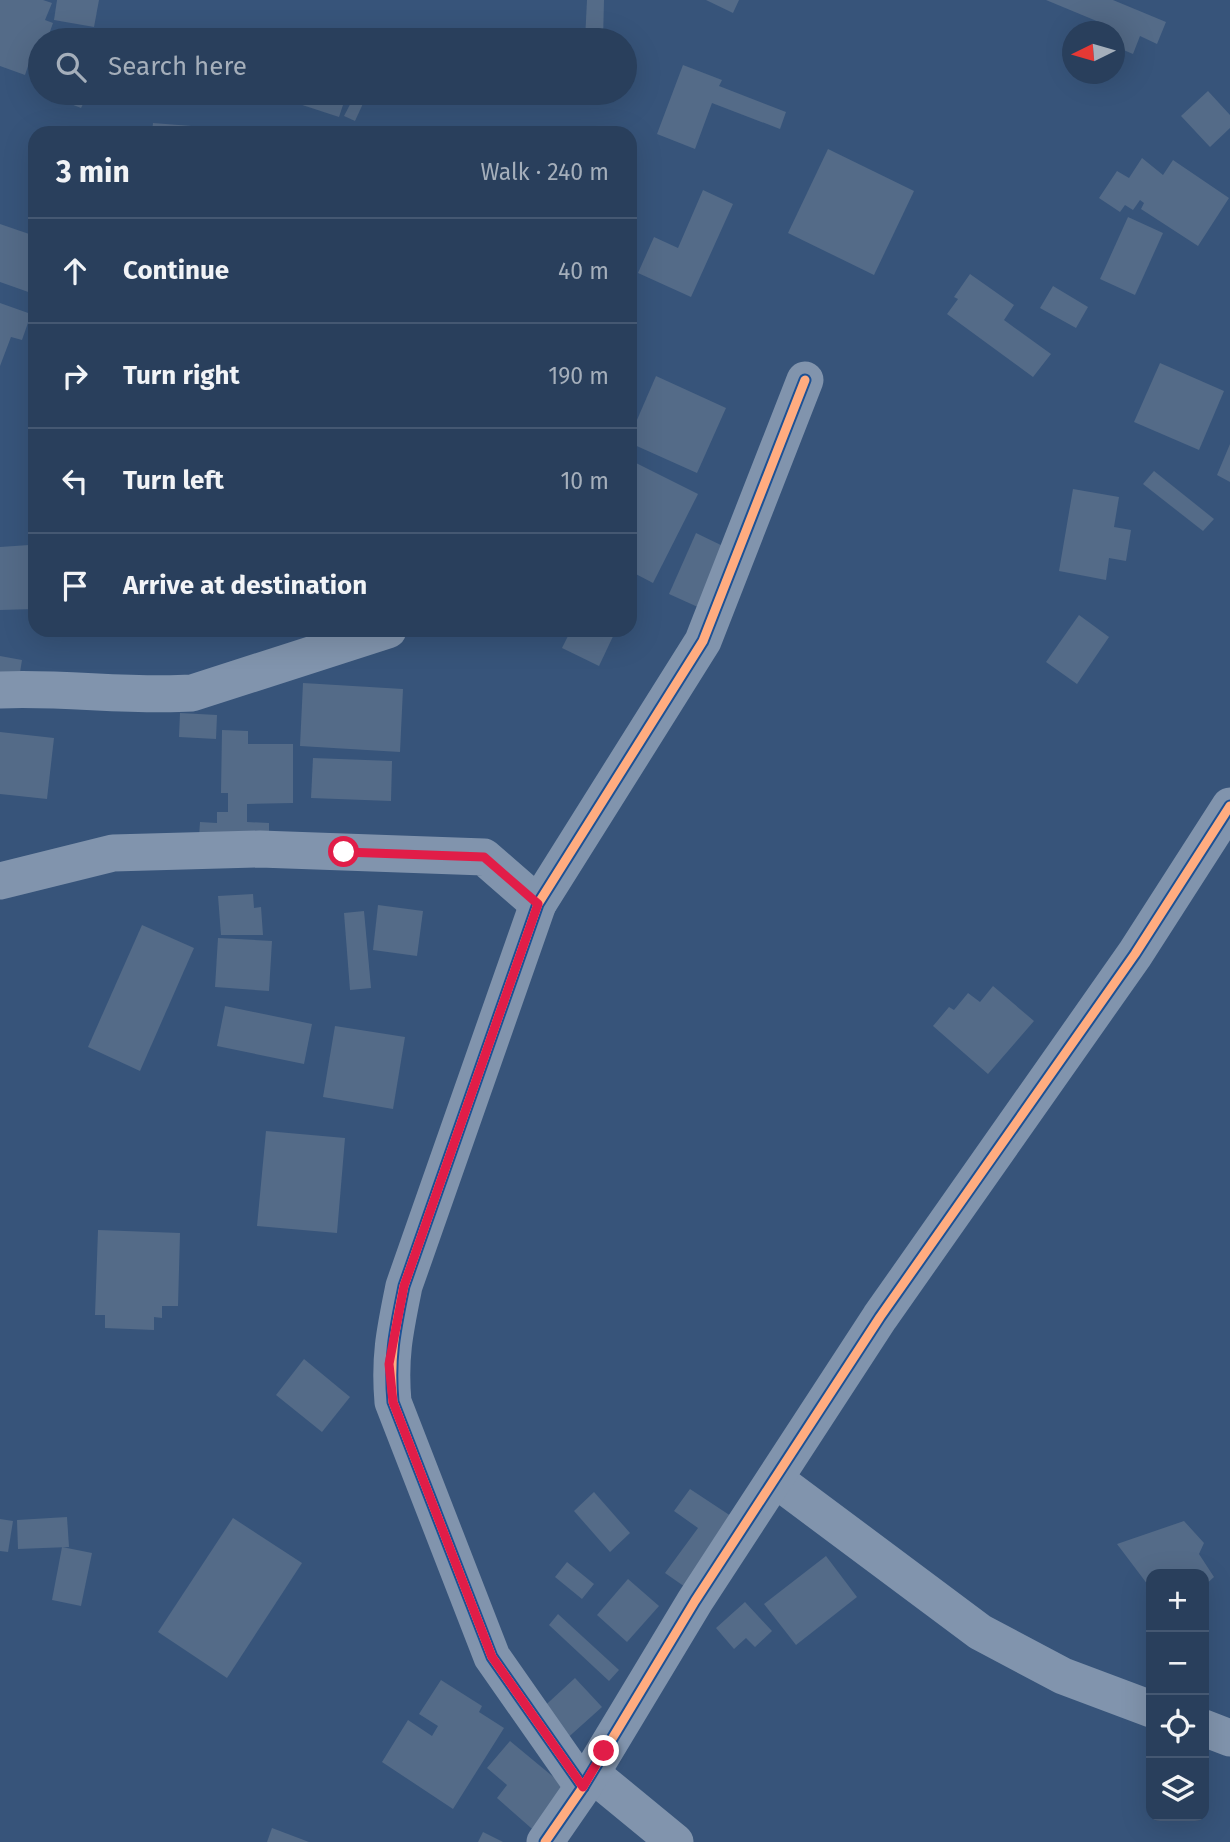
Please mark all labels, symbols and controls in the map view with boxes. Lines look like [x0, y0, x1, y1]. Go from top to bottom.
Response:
north arrow [1062, 21, 1125, 84]
search box [28, 28, 637, 105]
icon: search [52, 48, 90, 86]
text: Search here [108, 51, 247, 82]
text: 3 min [56, 154, 130, 190]
text: Walk · 240 m [481, 158, 609, 186]
icon: ahead [56, 252, 94, 290]
text: Continue [123, 255, 229, 286]
text: 40 m [558, 257, 609, 285]
icon: right [56, 357, 94, 395]
text: Turn right [123, 360, 240, 391]
text: 190 m [548, 362, 609, 390]
icon: left [56, 462, 94, 500]
text: Turn left [123, 465, 224, 496]
text: 10 m [560, 467, 609, 495]
icon: arrive [56, 567, 94, 605]
text: Arrive at destination [123, 570, 367, 601]
route start [328, 836, 359, 867]
map controls [1146, 1569, 1209, 1821]
button: + [1146, 1569, 1209, 1632]
button: − [1146, 1632, 1209, 1695]
button: locate [1146, 1695, 1209, 1758]
route end [588, 1735, 619, 1766]
button: layers [1146, 1758, 1209, 1821]

